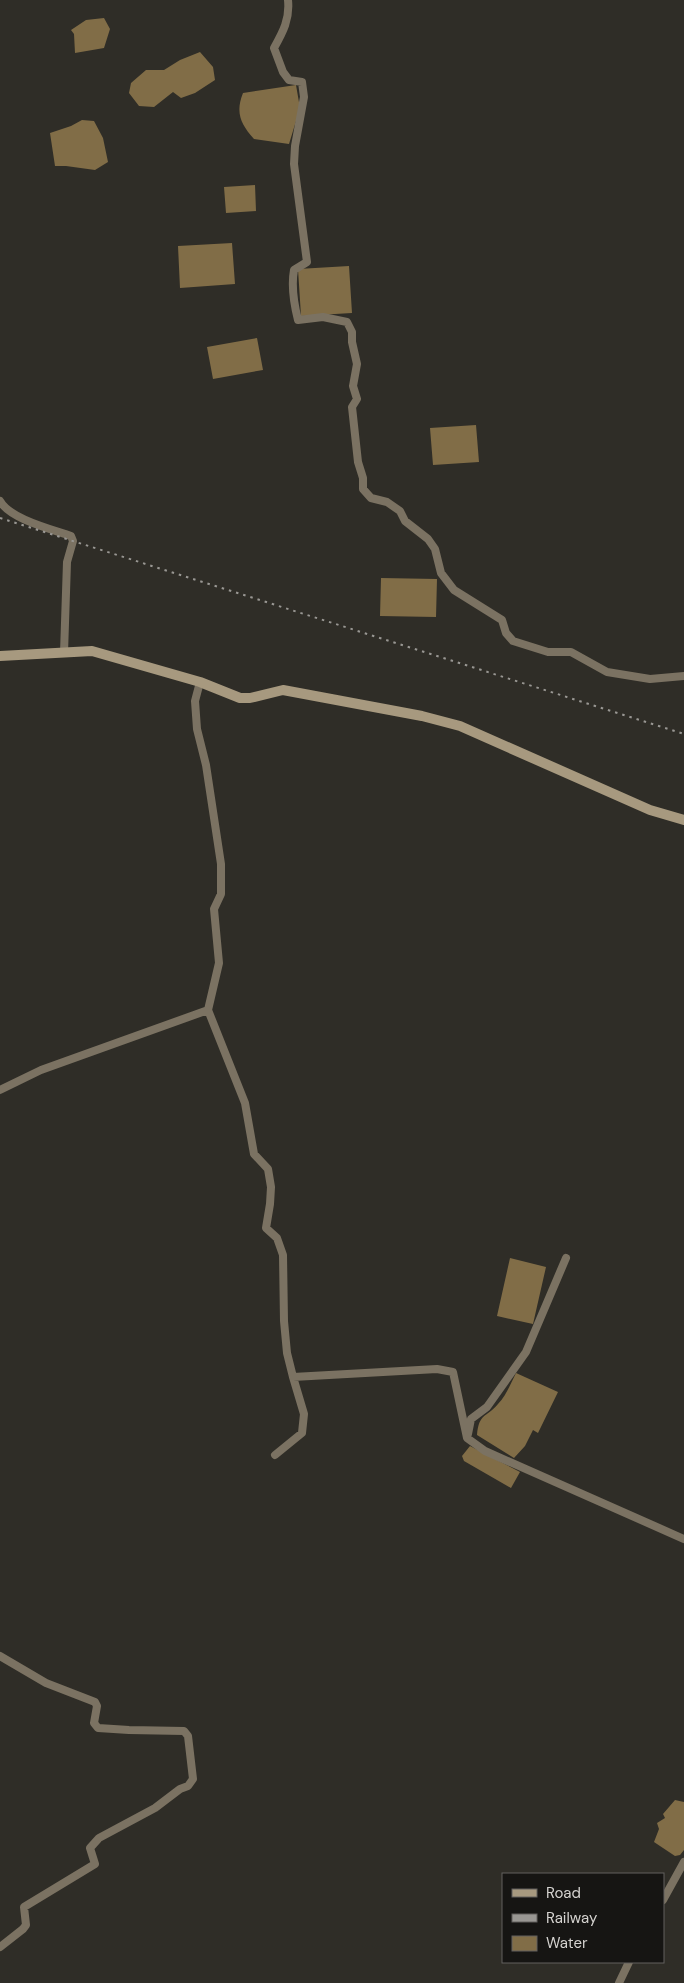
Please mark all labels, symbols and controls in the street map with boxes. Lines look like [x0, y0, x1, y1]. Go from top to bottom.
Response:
legend [502, 1873, 664, 1963]
text: Road [546, 1883, 581, 1903]
text: Railway [546, 1908, 598, 1928]
text: Water [546, 1933, 588, 1953]

